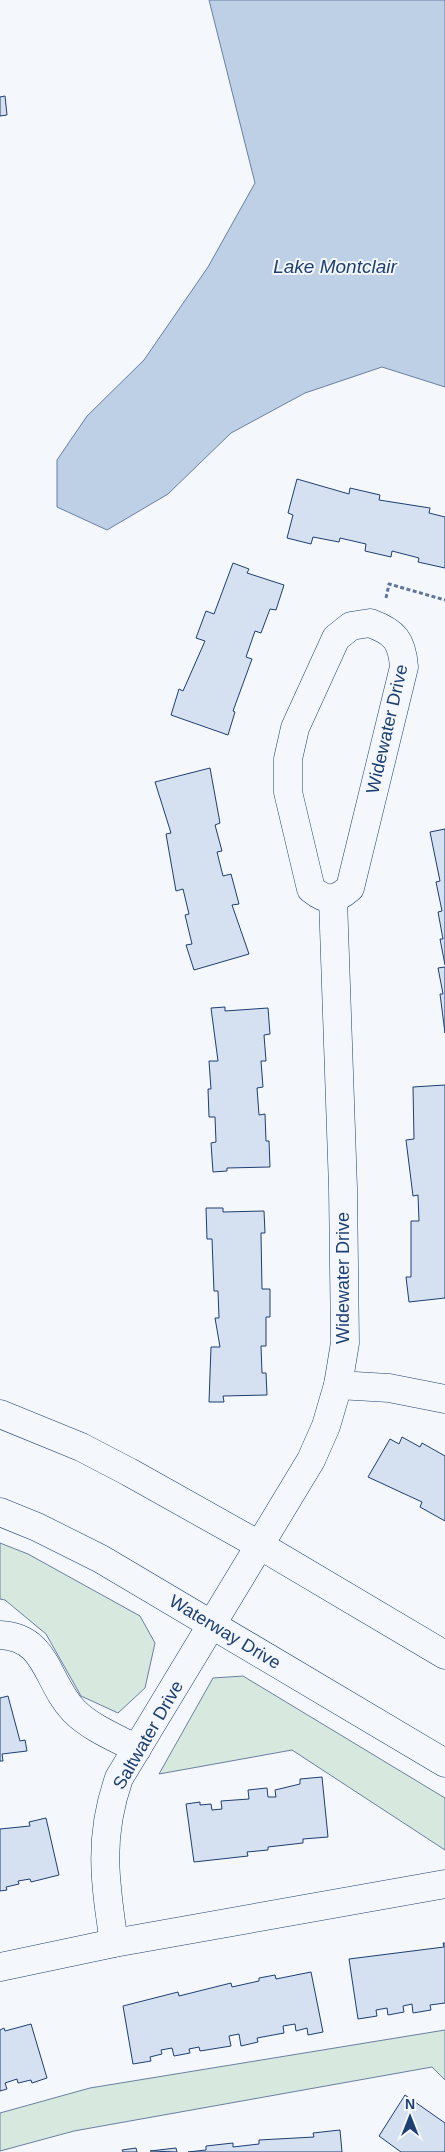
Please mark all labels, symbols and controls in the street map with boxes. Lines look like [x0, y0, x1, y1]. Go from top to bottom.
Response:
water label: Lake Montclair [273, 256, 397, 277]
street label: Widewater Drive [362, 662, 412, 796]
street label: Widewater Drive [333, 1212, 353, 1344]
street label: Waterway Drive [166, 1591, 284, 1673]
street label: Saltwater Drive [109, 1677, 187, 1793]
north arrow [385, 2092, 435, 2142]
text: N [405, 2096, 415, 2112]

